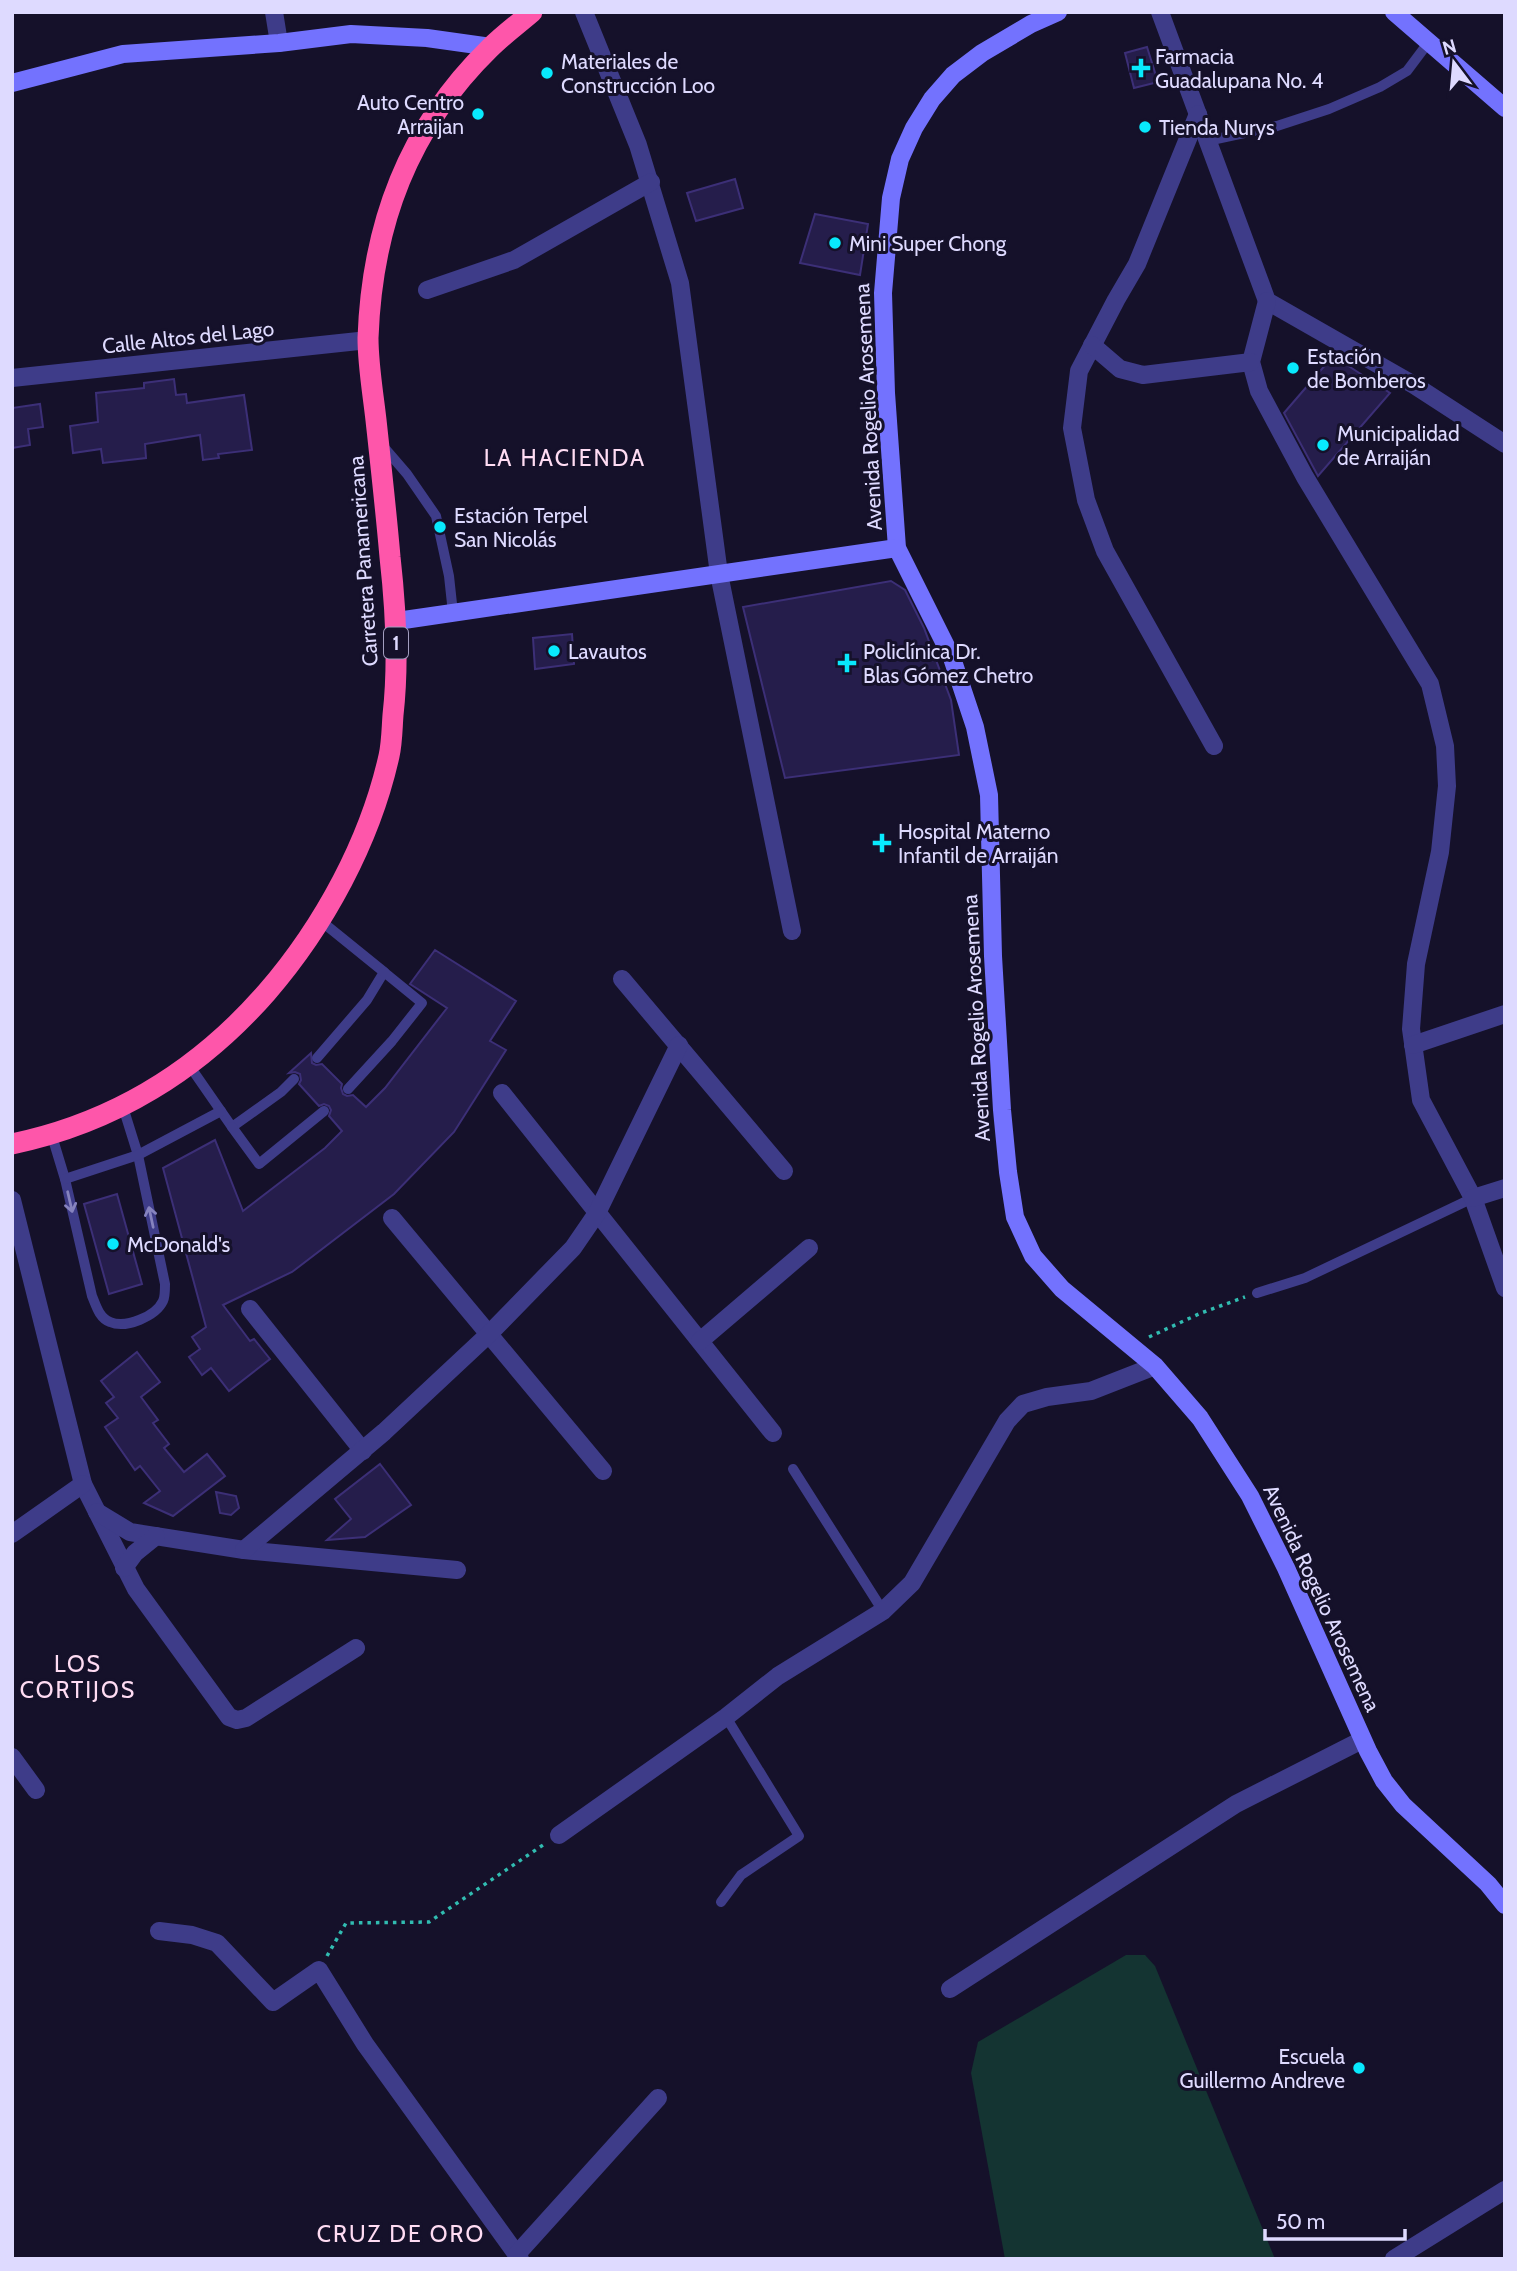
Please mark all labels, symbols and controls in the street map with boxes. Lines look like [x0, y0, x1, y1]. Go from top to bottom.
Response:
north arrow [1419, 28, 1489, 98]
text: N [1440, 34, 1459, 60]
place label: Farmacia Guadalupana No. 4 [1155, 44, 1323, 93]
place label: Materiales de Construcción Loo [561, 49, 715, 98]
marker: Farmacia Guadalupana No. 4 [1133, 60, 1149, 76]
marker: Materiales de Construcción Loo [539, 65, 555, 81]
place label: Auto Centro Arraijan [357, 90, 464, 140]
marker: Auto Centro Arraijan [470, 106, 486, 122]
place label: Tienda Nurys [1159, 115, 1275, 140]
marker: Tienda Nurys [1137, 119, 1153, 135]
place label: Mini Super Chong [849, 231, 1007, 256]
marker: Mini Super Chong [827, 235, 843, 251]
street label: Avenida Rogelio Arosemena [849, 283, 887, 531]
street label: Calle Altos del Lago [101, 316, 275, 358]
place label: Estación de Bomberos [1307, 344, 1426, 393]
marker: Estación de Bomberos [1285, 360, 1301, 376]
place label: Municipalidad de Arraiján [1337, 421, 1460, 471]
marker: Municipalidad de Arraiján [1315, 437, 1331, 453]
district label: LA HACIENDA [484, 444, 646, 472]
street label: Carretera Panamericana [343, 455, 383, 667]
place label: Estación Terpel San Nicolás [454, 503, 588, 552]
marker: Estación Terpel San Nicolás [432, 519, 448, 535]
road number: 1 [384, 628, 408, 658]
place label: Lavautos [568, 639, 647, 664]
place label: Policlínica Dr. Blas Gómez Chetro [863, 639, 1033, 688]
marker: Lavautos [546, 643, 562, 659]
marker: Policlínica Dr. Blas Gómez Chetro [837, 653, 857, 673]
place label: Hospital Materno Infantil de Arraiján [898, 819, 1059, 869]
marker: Hospital Materno Infantil de Arraiján [872, 833, 892, 853]
street label: Avenida Rogelio Arosemena [957, 894, 995, 1142]
one-way arrow [64, 1190, 77, 1213]
one-way arrow [143, 1206, 157, 1229]
place label: McDonald's [127, 1232, 231, 1257]
marker: McDonald's [105, 1236, 121, 1252]
street label: Avenida Rogelio Arosemena [1258, 1480, 1386, 1716]
district label: LOS CORTIJOS [20, 1650, 136, 1704]
place label: Escuela Guillermo Andreve [1179, 2044, 1345, 2093]
marker: Escuela Guillermo Andreve [1351, 2060, 1367, 2076]
scale bar [1265, 2198, 1405, 2242]
text: 50 m [1276, 2209, 1325, 2234]
district label: CRUZ DE ORO [317, 2220, 485, 2248]

